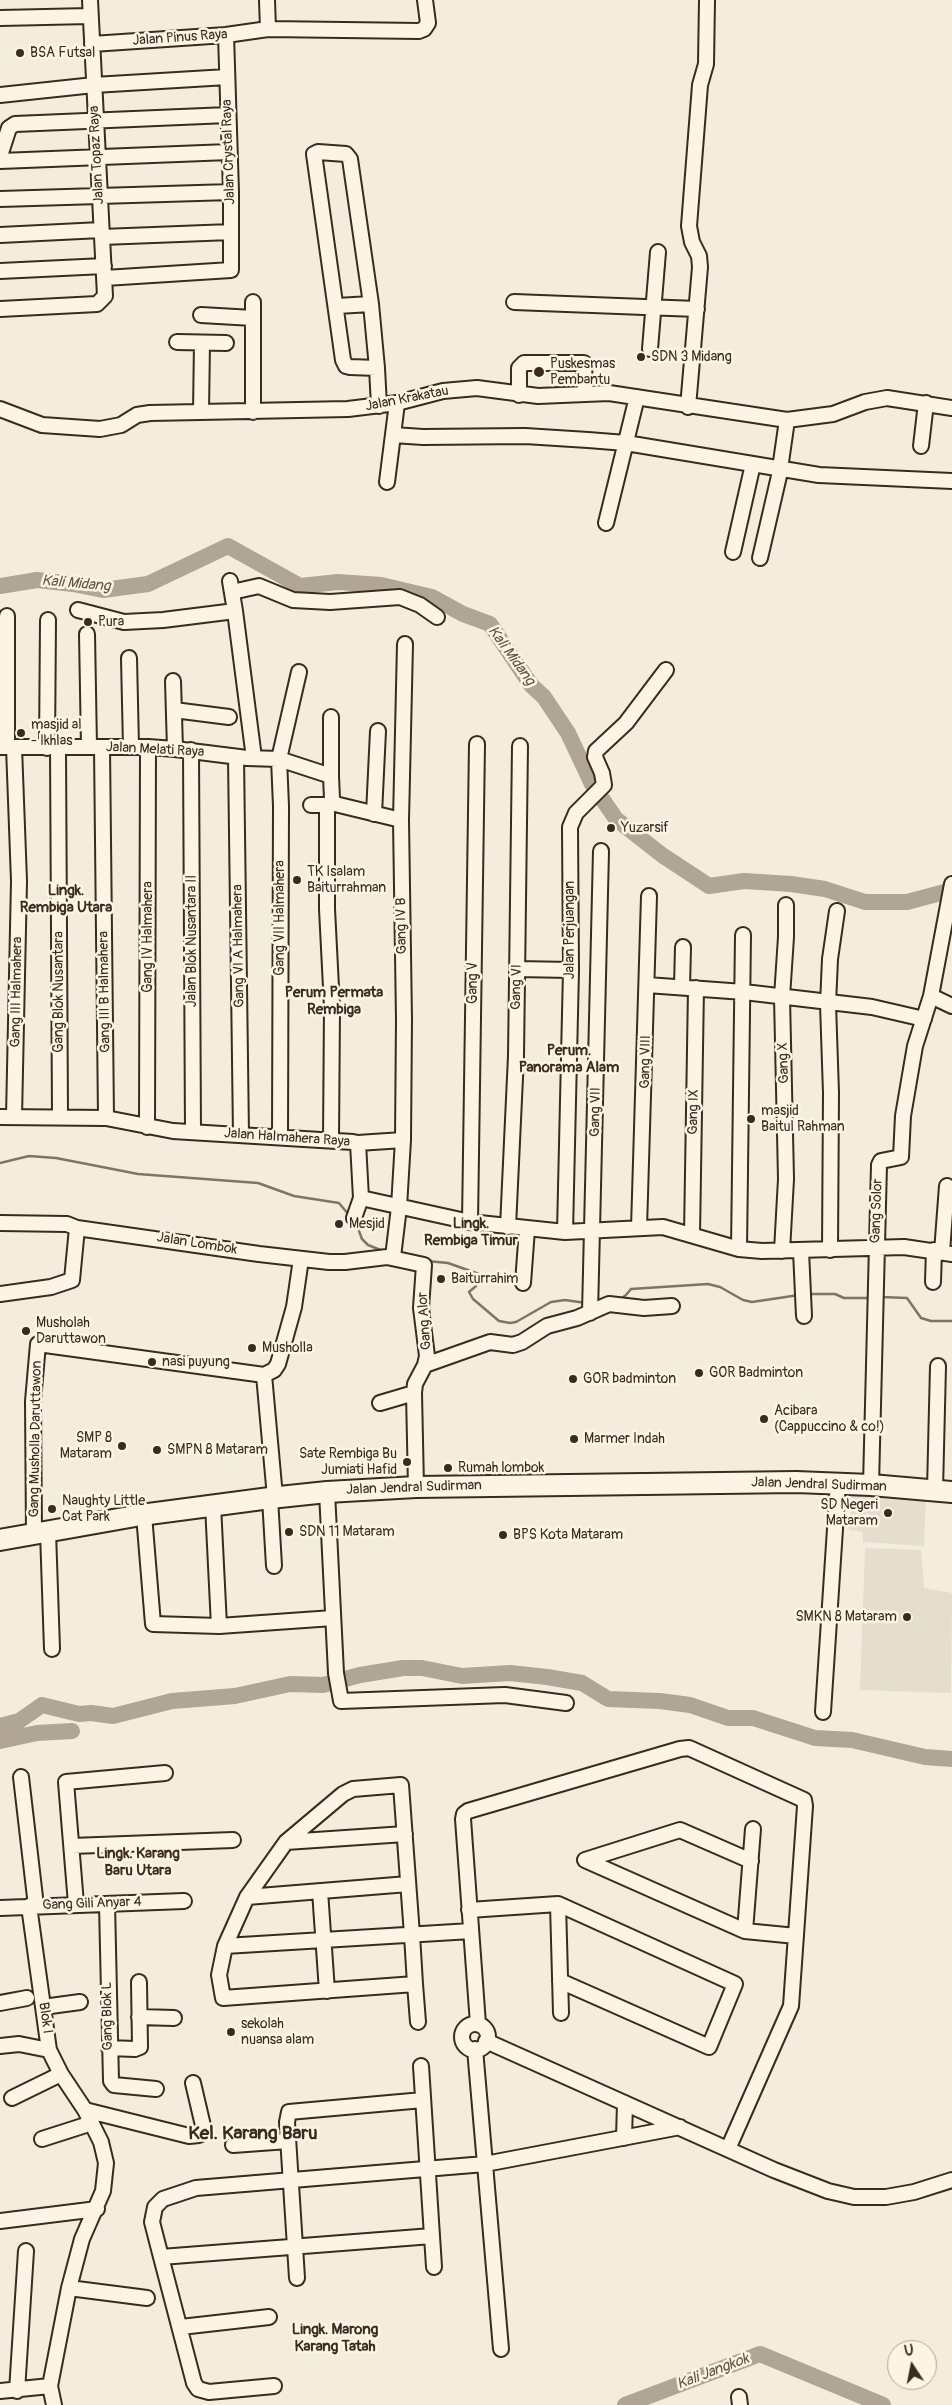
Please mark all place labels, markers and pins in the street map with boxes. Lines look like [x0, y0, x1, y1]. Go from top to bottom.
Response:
place label: BSA Futsal [30, 45, 95, 61]
marker: BSA Futsal [14, 47, 26, 59]
place label: SDN 3 Midang [651, 349, 732, 365]
marker: SDN 3 Midang [635, 351, 647, 363]
place label: Puskesmas Pembantu [550, 356, 615, 388]
marker: Puskesmas Pembantu [532, 365, 546, 379]
place label: Pura [98, 614, 124, 630]
marker: Pura [82, 616, 94, 628]
place label: masjid al - Ikhlas [31, 717, 82, 750]
marker: masjid al - Ikhlas [15, 727, 27, 739]
place label: Yuzarsif [621, 820, 669, 836]
marker: Yuzarsif [605, 822, 617, 834]
place label: TK Isalam Baiturrahman [307, 864, 386, 896]
marker: TK Isalam Baiturrahman [291, 874, 303, 886]
place label: masjid Baitul Rahman [761, 1103, 845, 1136]
marker: masjid Baitul Rahman [745, 1113, 757, 1125]
place label: Mesjid [349, 1216, 385, 1232]
marker: Mesjid [333, 1218, 345, 1230]
place label: Baiturrahim [451, 1271, 518, 1287]
marker: Baiturrahim [435, 1273, 447, 1285]
place label: Musholah Daruttawon [36, 1315, 106, 1348]
marker: Musholah Daruttawon [20, 1325, 32, 1337]
place label: Musholla [262, 1340, 313, 1356]
marker: Musholla [246, 1342, 258, 1354]
place label: nasi puyung [162, 1354, 230, 1370]
marker: nasi puyung [146, 1356, 158, 1368]
place label: GOR Badminton [709, 1365, 803, 1381]
marker: GOR Badminton [693, 1367, 705, 1379]
place label: GOR badminton [583, 1371, 676, 1387]
marker: GOR badminton [567, 1373, 579, 1385]
place label: Acibara (Cappuccino & co!) [774, 1403, 885, 1435]
marker: Acibara (Cappuccino & co!) [758, 1413, 770, 1425]
place label: SMP 8 Mataram [60, 1430, 112, 1462]
place label: Marmer Indah [584, 1431, 665, 1447]
marker: Marmer Indah [568, 1433, 580, 1445]
marker: SMP 8 Mataram [116, 1440, 128, 1452]
place label: SMPN 8 Mataram [167, 1442, 268, 1458]
marker: SMPN 8 Mataram [151, 1444, 163, 1456]
place label: Sate Rembiga Bu Jumiati Hafid [299, 1446, 397, 1478]
marker: Sate Rembiga Bu Jumiati Hafid [401, 1456, 413, 1468]
place label: Rumah lombok [458, 1460, 544, 1476]
marker: Rumah lombok [442, 1462, 454, 1474]
place label: Naughty Little Cat Park [62, 1493, 145, 1525]
place label: SD Negeri Mataram [820, 1497, 878, 1530]
marker: Naughty Little Cat Park [46, 1503, 58, 1515]
marker: SD Negeri Mataram [882, 1507, 894, 1519]
place label: SDN 11 Mataram [299, 1524, 395, 1540]
marker: SDN 11 Mataram [283, 1526, 295, 1538]
place label: BPS Kota Mataram [513, 1527, 623, 1543]
marker: BPS Kota Mataram [497, 1529, 509, 1541]
place label: SMKN 8 Mataram [795, 1609, 897, 1625]
marker: SMKN 8 Mataram [901, 1611, 913, 1623]
place label: sekolah nuansa alam [241, 2016, 314, 2048]
marker: sekolah nuansa alam [225, 2026, 237, 2038]

